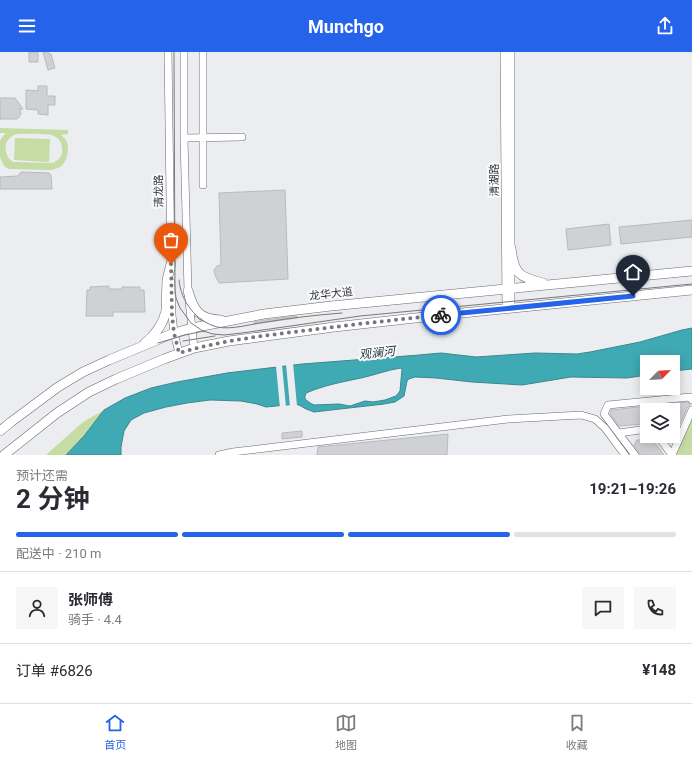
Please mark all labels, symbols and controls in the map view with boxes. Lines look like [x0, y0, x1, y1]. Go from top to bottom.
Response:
icon: menu [16, 15, 38, 37]
icon: share [654, 15, 676, 37]
text: Munchgo [308, 16, 384, 37]
street label: 清湖路 [488, 164, 501, 197]
street label: 清龙路 [152, 174, 166, 208]
pin [154, 223, 188, 264]
icon: bag [160, 229, 182, 251]
pin [616, 255, 650, 296]
icon: home [622, 261, 644, 283]
street label: 龙华大道 [308, 285, 354, 303]
courier [421, 295, 461, 335]
icon: bike [430, 304, 452, 326]
water label: 观澜河 [358, 344, 398, 362]
north arrow [640, 355, 680, 395]
map controls [640, 355, 680, 443]
button: layers [640, 403, 680, 443]
text: 预计还需 [16, 468, 68, 483]
text: 19:21–19:26 [589, 480, 676, 498]
text: 2 分钟 [16, 484, 89, 514]
text: 配送中 · 210 m [16, 546, 101, 561]
button: person [16, 587, 58, 629]
button: chat [582, 587, 624, 629]
button: phone [634, 587, 676, 629]
text: 张师傅 [68, 591, 113, 609]
text: 骑手 · 4.4 [68, 612, 122, 627]
text: ¥148 [642, 661, 676, 679]
text: 订单 #6826 [16, 662, 93, 680]
tab: 首页 [104, 712, 126, 752]
tab: 地图 [335, 712, 357, 752]
tab: 收藏 [566, 712, 588, 752]

